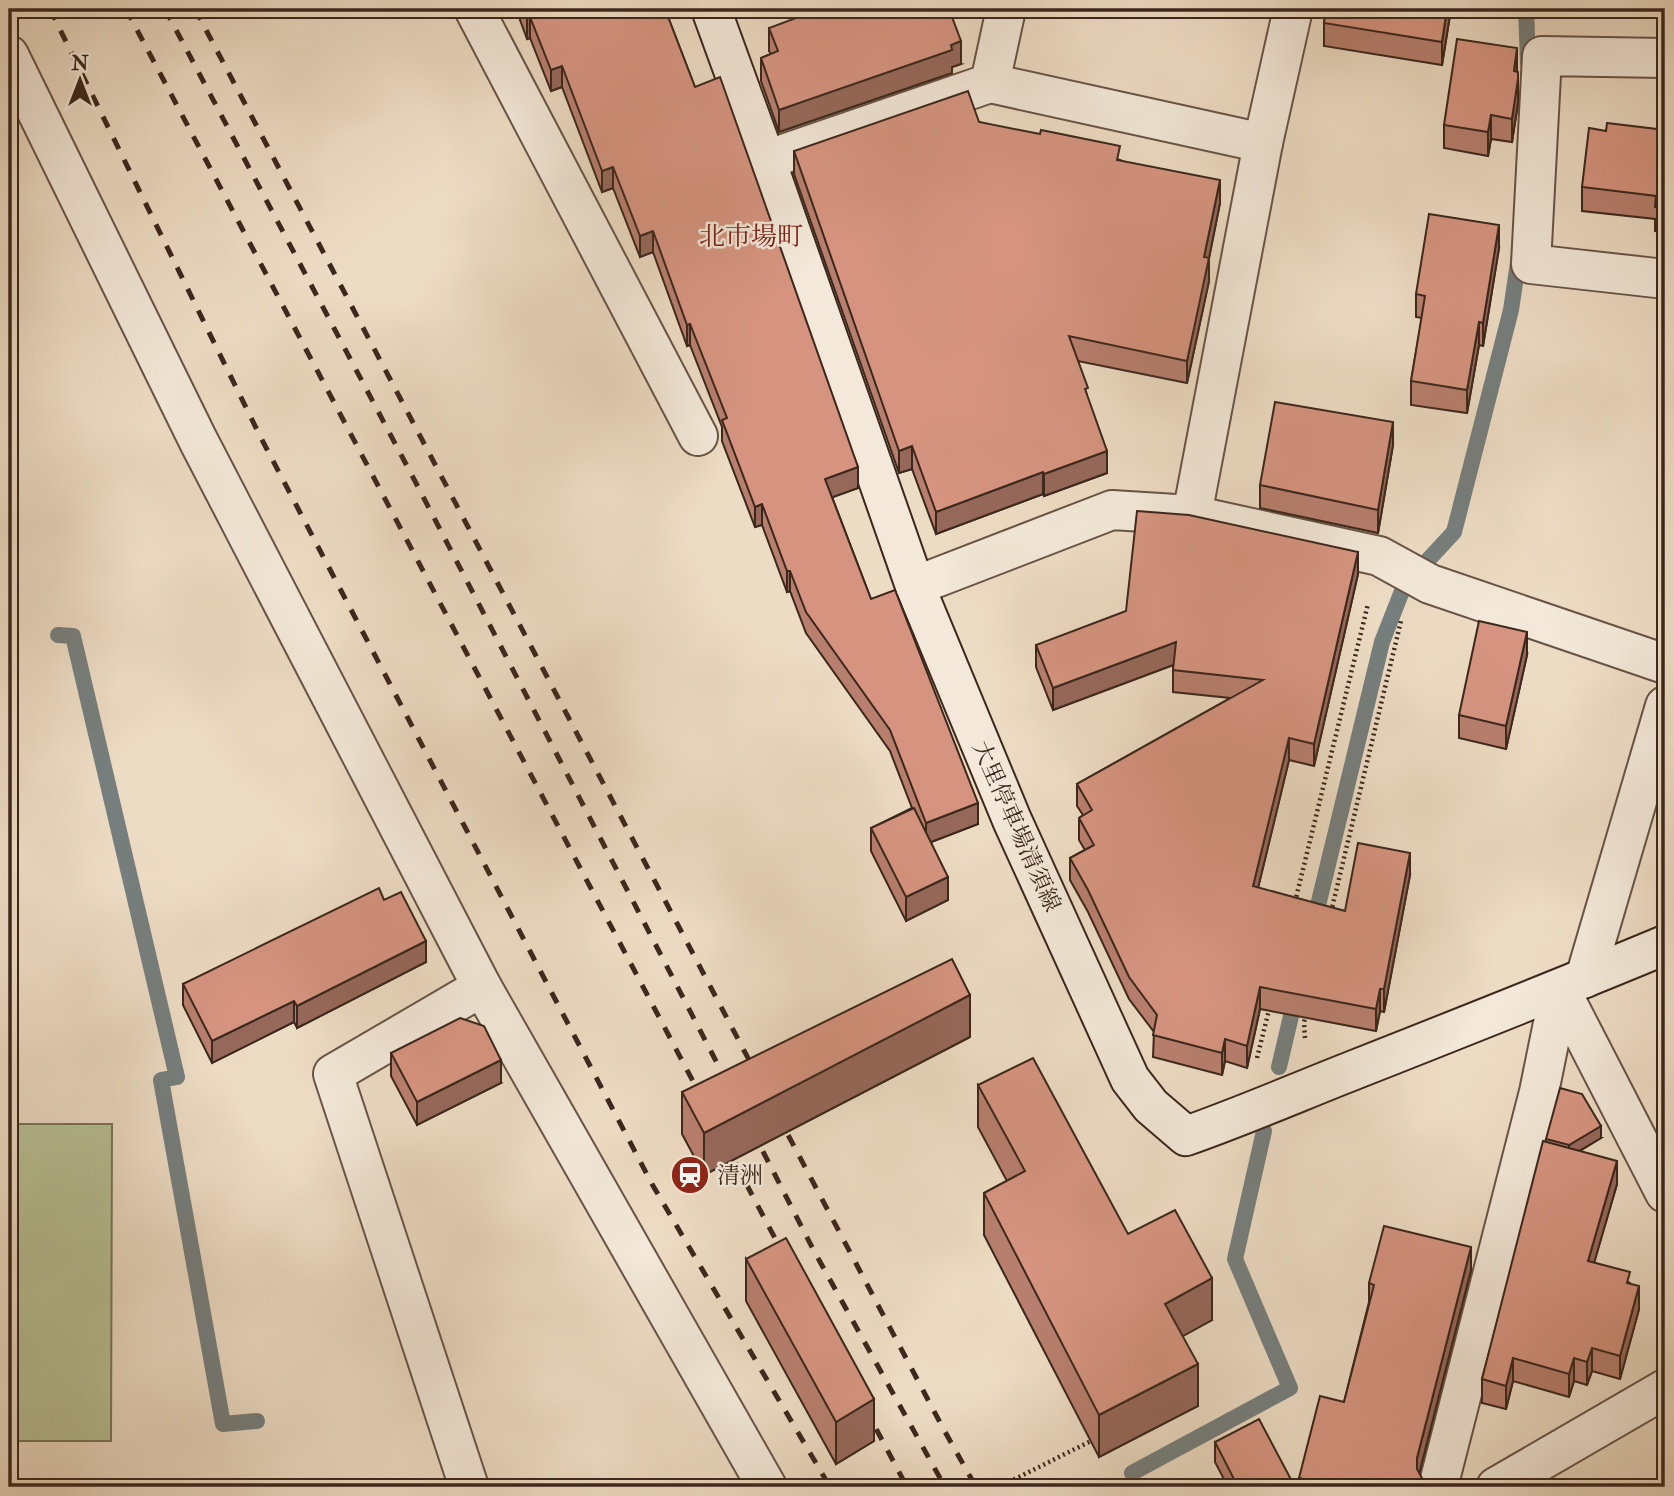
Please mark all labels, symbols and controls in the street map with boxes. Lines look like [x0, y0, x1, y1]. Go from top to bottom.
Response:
north arrow [46, 46, 116, 116]
text: N [70, 52, 89, 76]
district label: 北市場町 [699, 221, 803, 253]
street label: 大里停車場清須線 [966, 736, 1067, 916]
station icon: 清洲 [669, 1154, 711, 1196]
place label: 清洲 [717, 1161, 763, 1190]

